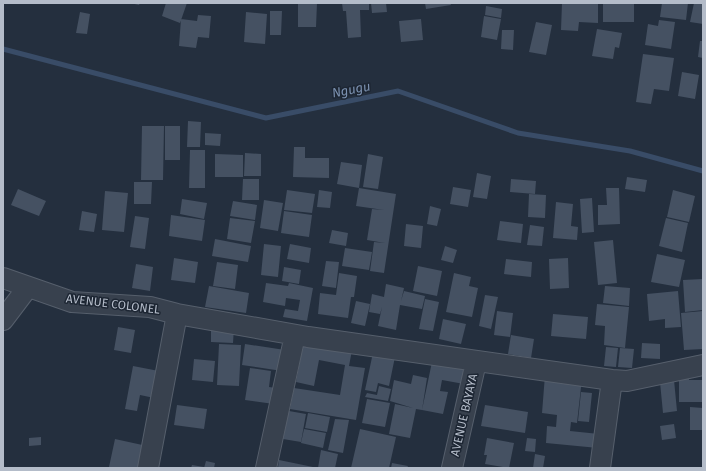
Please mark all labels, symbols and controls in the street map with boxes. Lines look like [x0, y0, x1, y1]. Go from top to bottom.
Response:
water label: Ngugu [331, 78, 372, 101]
street label: AVENUE COLONEL [65, 291, 161, 317]
street label: AVENUE BAYAYA [448, 372, 480, 458]

